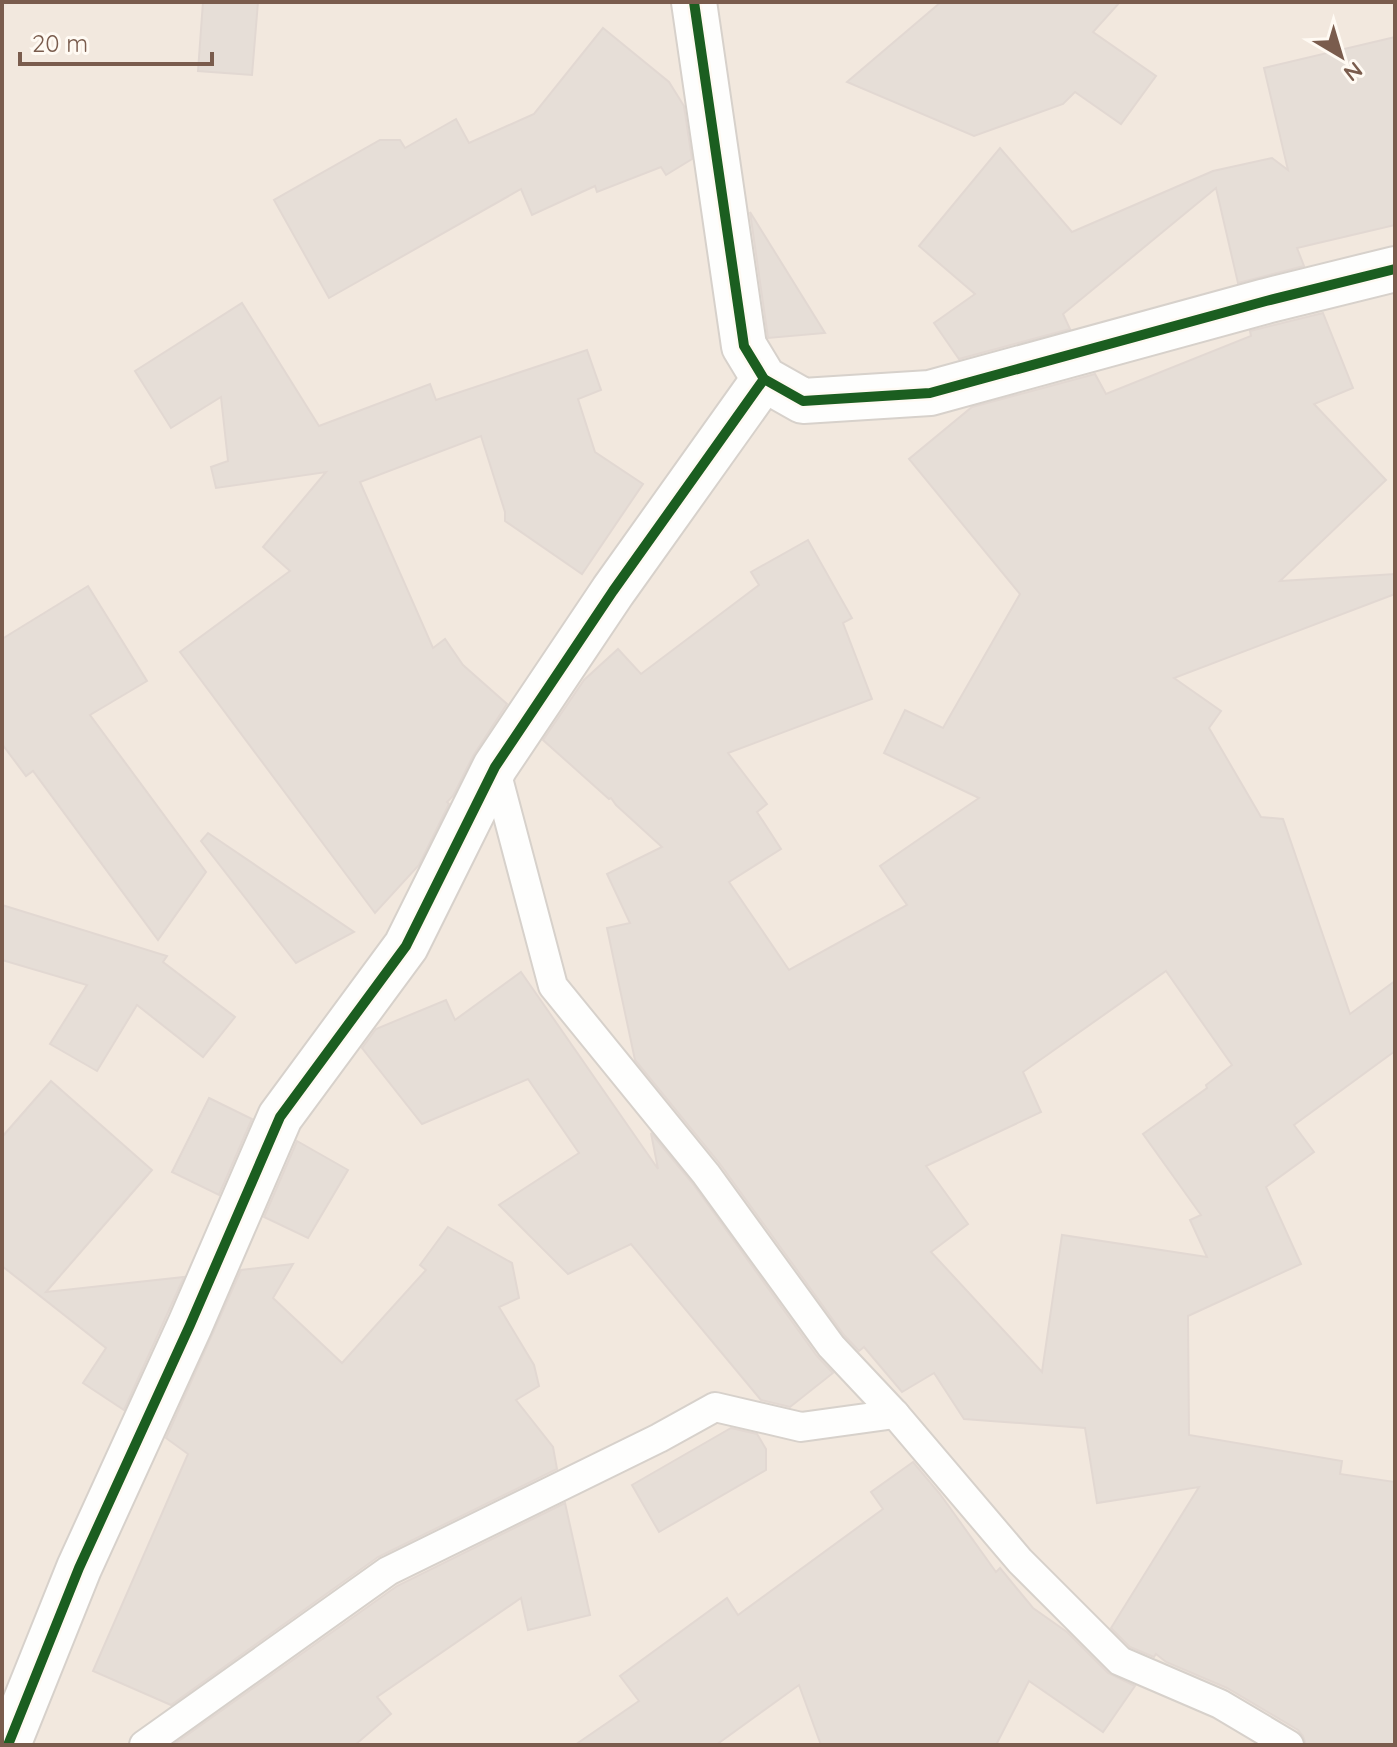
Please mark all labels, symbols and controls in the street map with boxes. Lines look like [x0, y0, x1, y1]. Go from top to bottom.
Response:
scale bar [20, 16, 212, 66]
north arrow [1301, 16, 1381, 96]
text: 20 m [32, 28, 88, 58]
text: N [1338, 56, 1368, 88]

